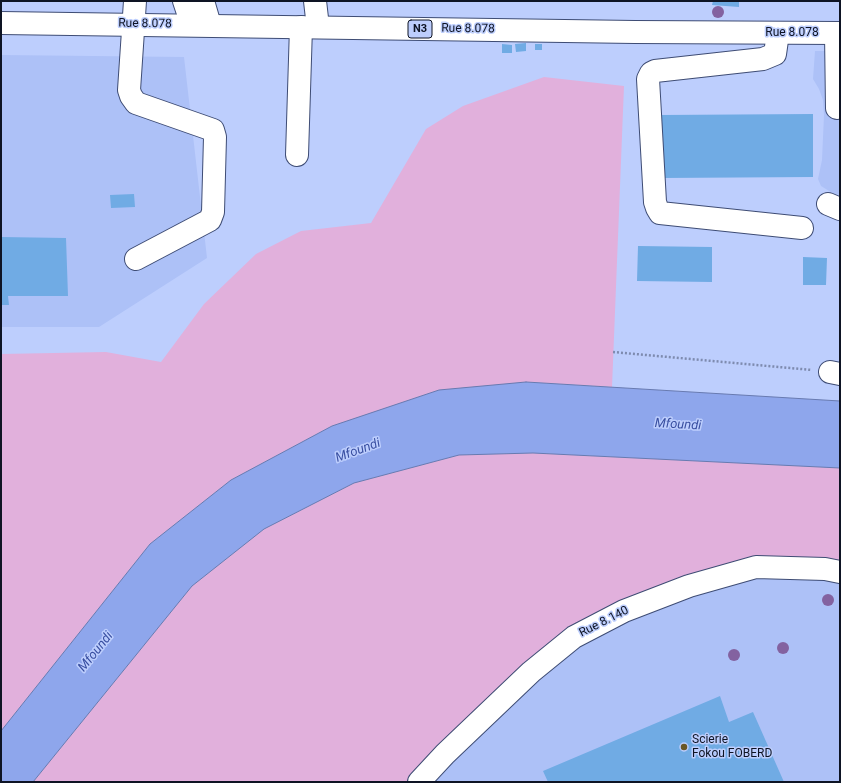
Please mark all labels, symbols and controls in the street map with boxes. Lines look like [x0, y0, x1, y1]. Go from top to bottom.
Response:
street label: Rue 8.078 [118, 16, 172, 32]
road number: N3 [408, 20, 432, 38]
street label: Rue 8.078 [441, 21, 495, 37]
street label: Rue 8.078 [765, 26, 819, 40]
water label: Mfoundi [654, 416, 702, 434]
water label: Mfoundi [333, 436, 383, 466]
street label: Rue 8.140 [577, 603, 631, 641]
water label: Mfoundi [75, 629, 117, 675]
place label: Scierie Fokou FOBERD [692, 733, 772, 761]
marker: Scierie Fokou FOBERD [679, 742, 689, 752]

